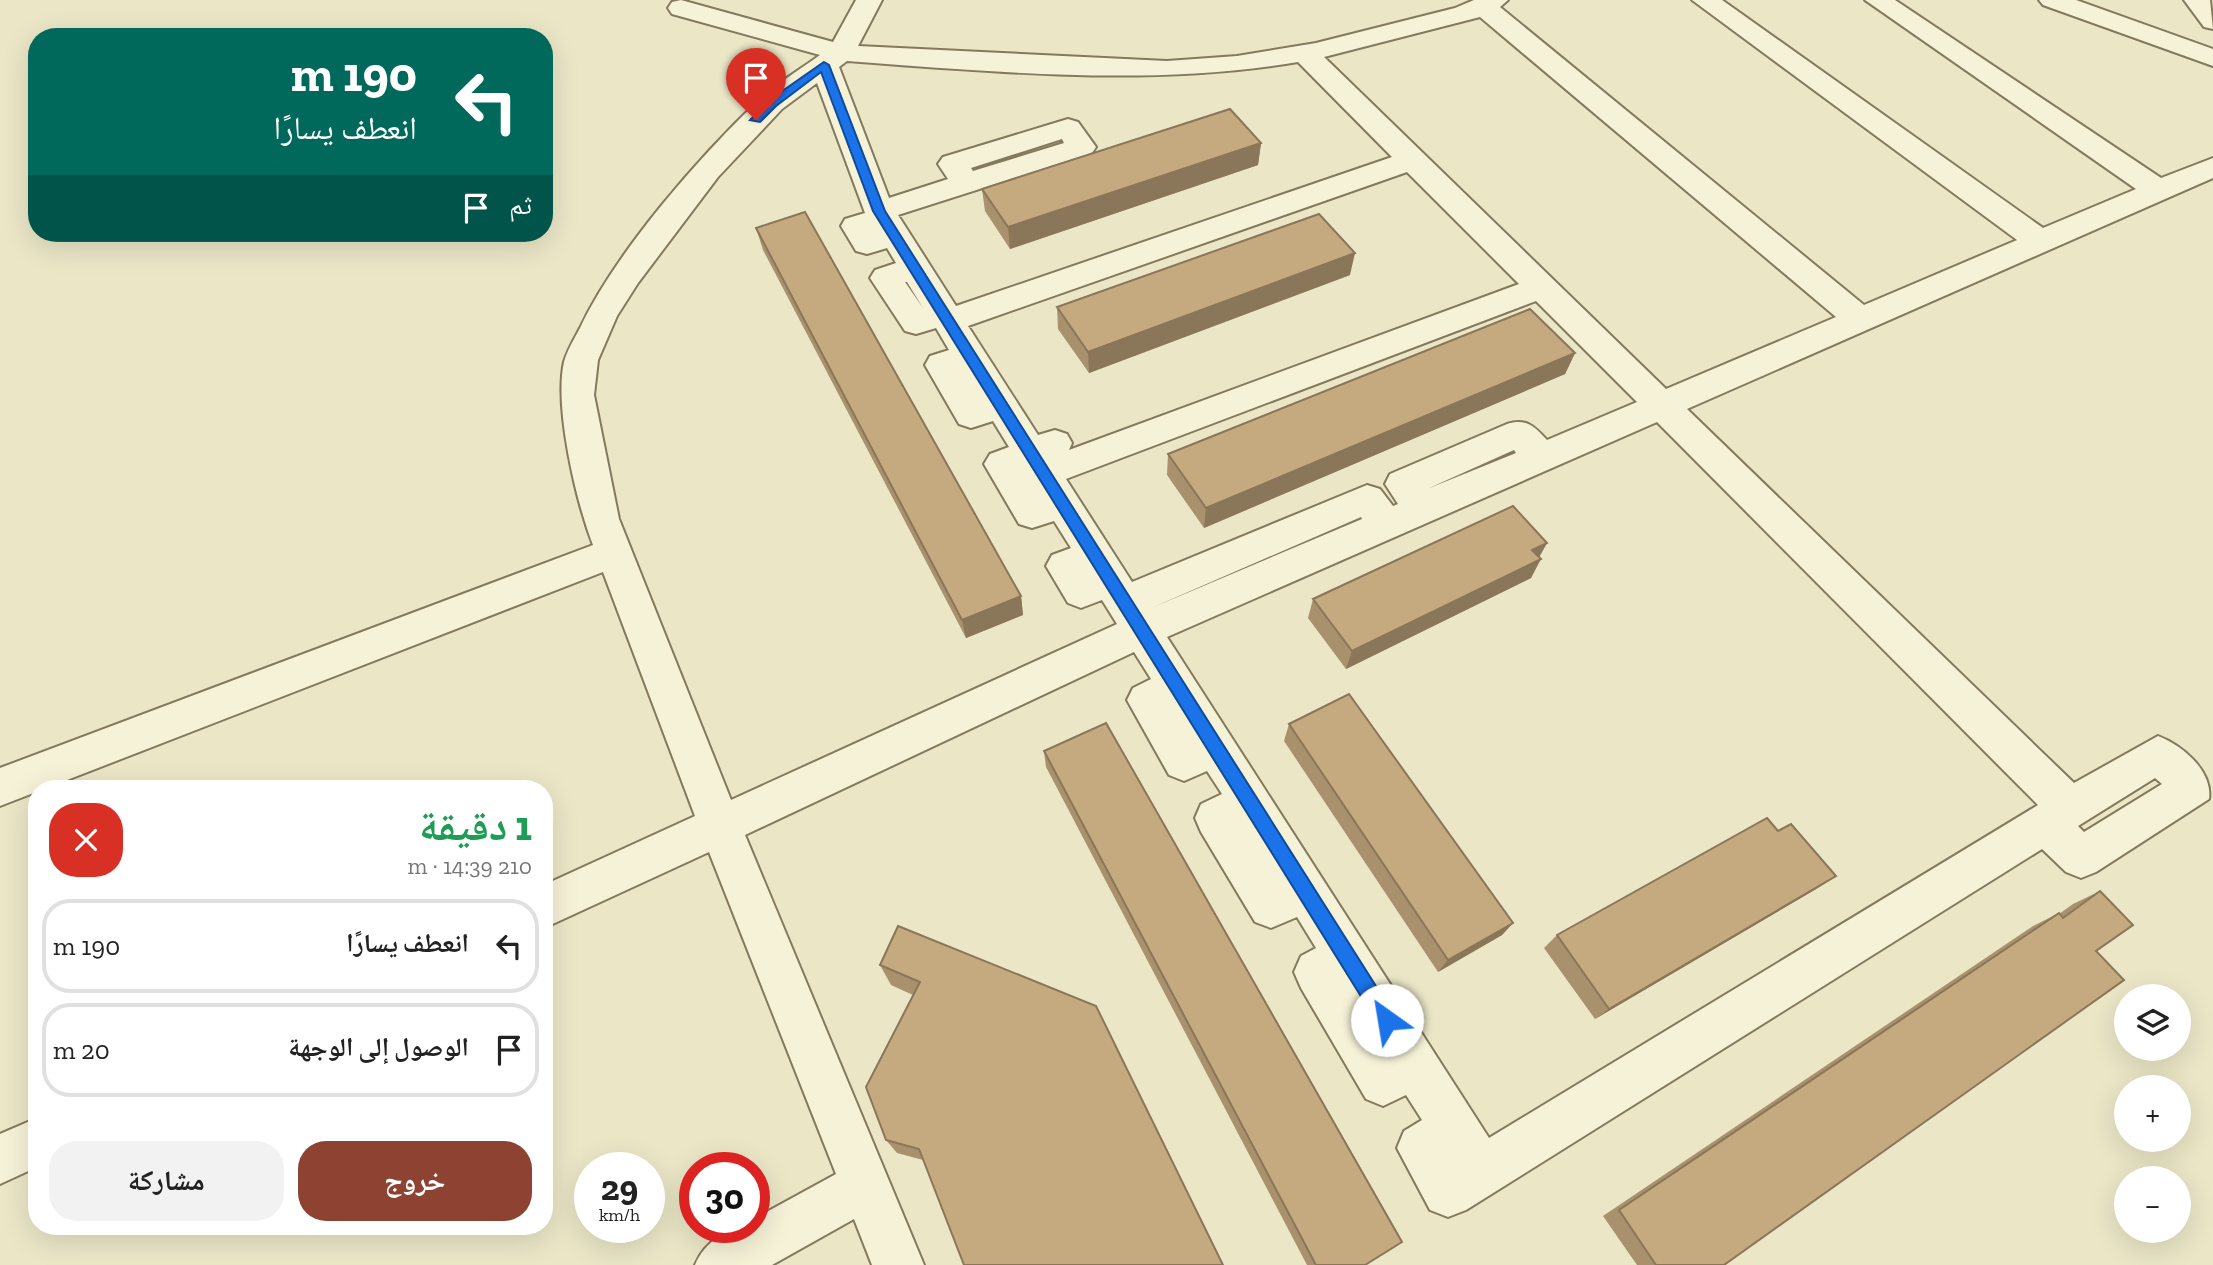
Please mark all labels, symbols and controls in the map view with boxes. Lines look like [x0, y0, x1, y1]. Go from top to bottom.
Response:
text: 190 m [291, 45, 417, 104]
pin [726, 48, 786, 120]
icon: left [441, 56, 532, 147]
icon: arrive [737, 59, 775, 97]
text: انعطف يسارًا [274, 109, 417, 147]
icon: arrive [457, 189, 495, 227]
text: ثم [509, 189, 532, 221]
text: 1 دقيقة [419, 800, 532, 851]
button: close [49, 803, 123, 877]
text: 210 m · 14:39 [408, 852, 532, 880]
text: انعطف يسارًا [346, 927, 469, 959]
icon: left [490, 927, 528, 965]
text: 190 m [53, 930, 120, 962]
position arrow [1350, 983, 1424, 1057]
map controls [2114, 984, 2191, 1243]
button: layers [2114, 984, 2191, 1061]
text: الوصول إلى الوجهة [288, 1031, 469, 1063]
icon: arrive [490, 1031, 528, 1069]
text: 20 m [53, 1034, 110, 1066]
button: + [2114, 1075, 2191, 1152]
button: مشاركة [49, 1141, 284, 1221]
button: خروج [298, 1141, 532, 1221]
speed limit sign: 30 [679, 1152, 770, 1243]
button: − [2114, 1166, 2191, 1243]
text: 29 [601, 1167, 638, 1209]
text: km/h [599, 1204, 640, 1226]

